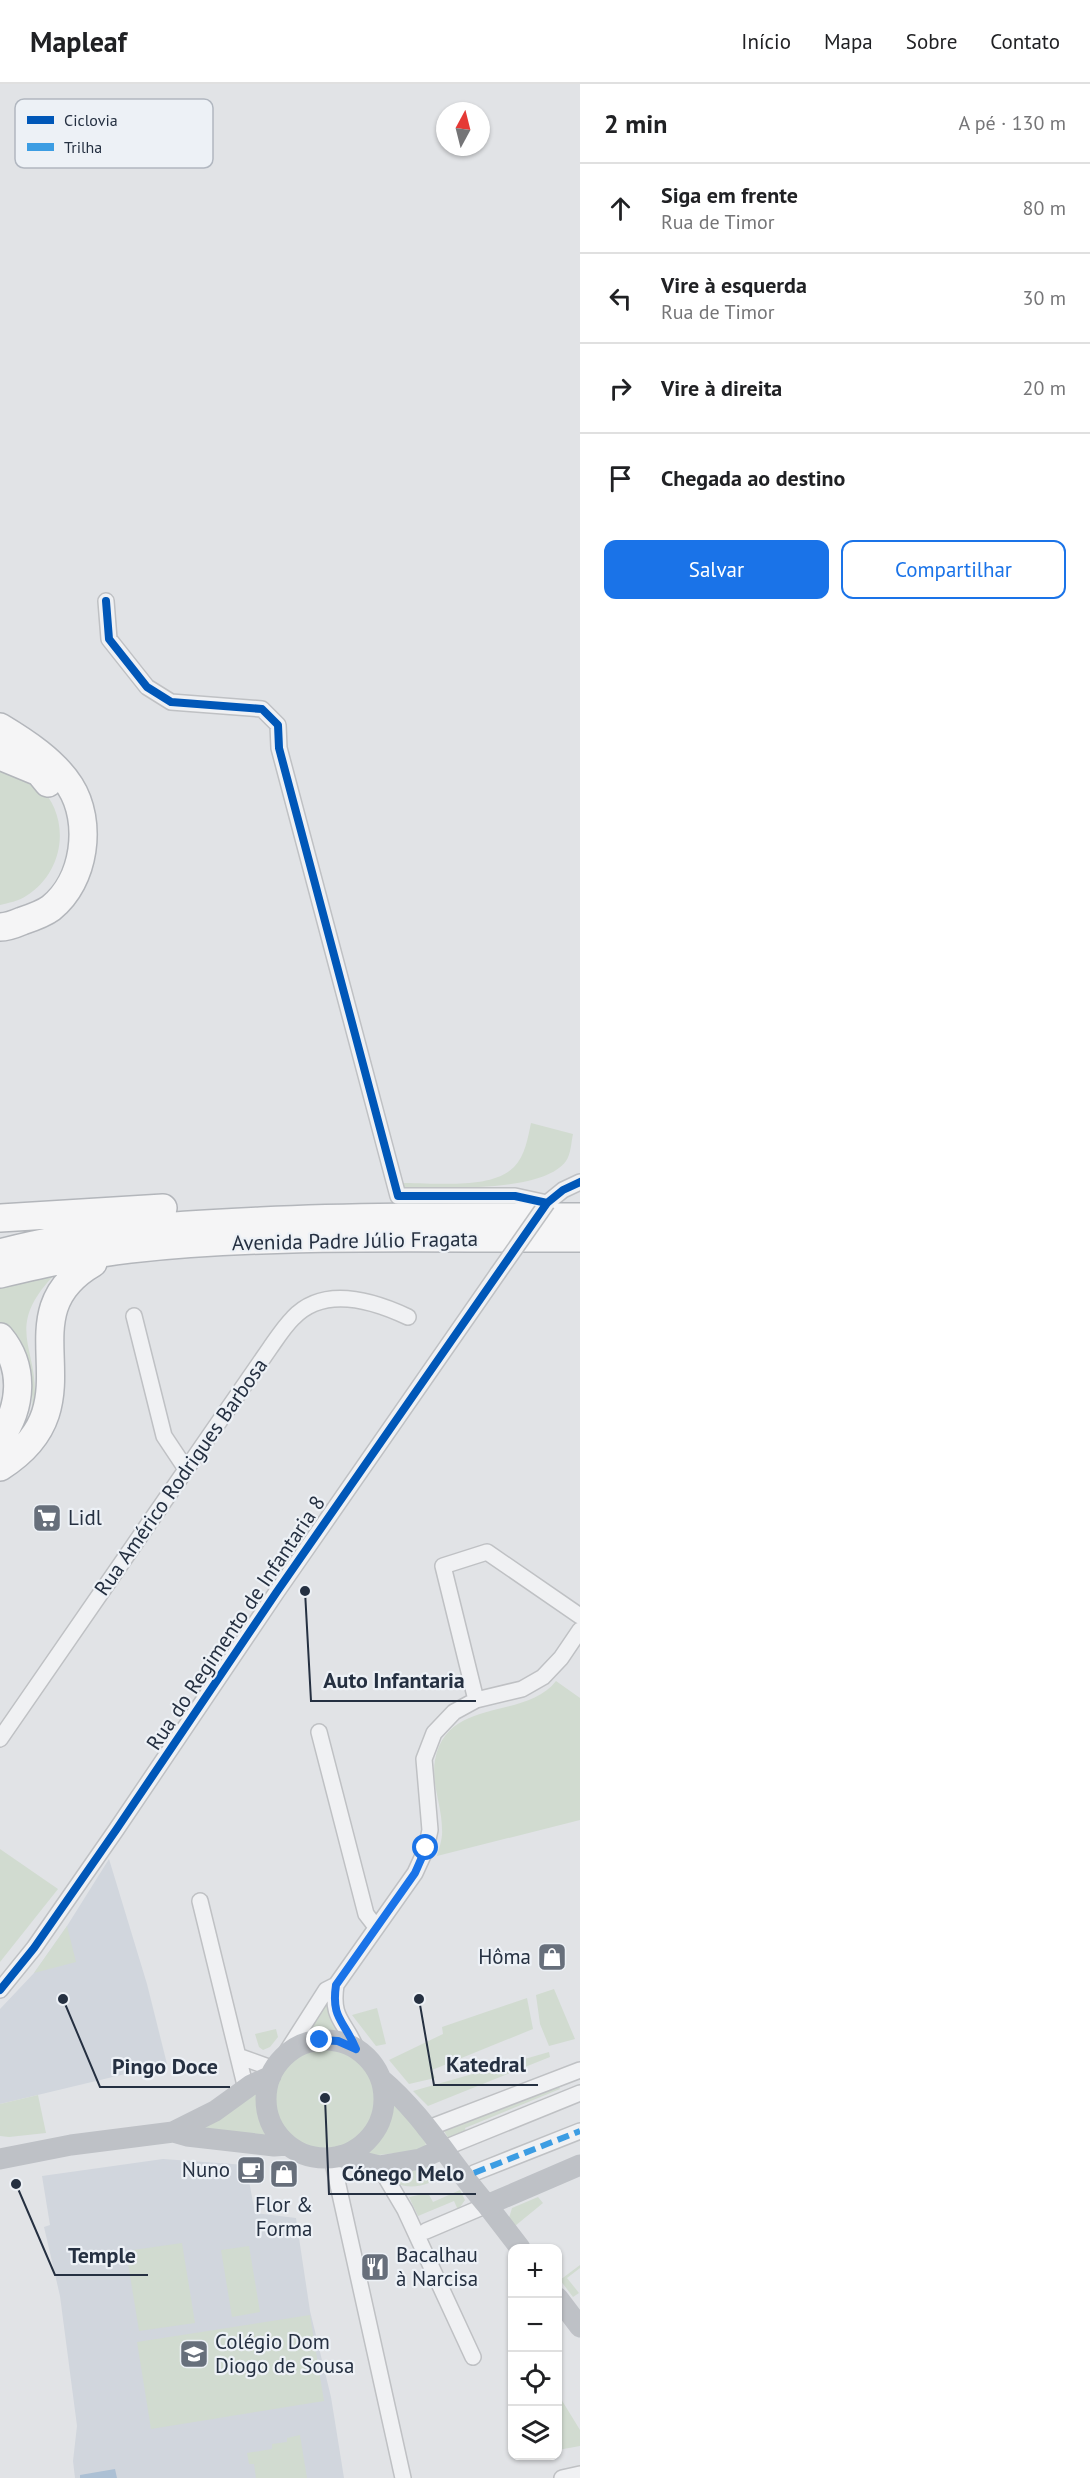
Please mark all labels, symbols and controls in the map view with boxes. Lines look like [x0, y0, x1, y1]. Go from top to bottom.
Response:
text: Mapleaf [30, 23, 127, 60]
text: Início [741, 28, 791, 55]
text: Mapa [824, 28, 873, 55]
text: Sobre [906, 28, 957, 55]
text: Contato [990, 28, 1060, 55]
legend [15, 99, 213, 168]
north arrow [436, 102, 490, 156]
text: 2 min [604, 107, 667, 140]
text: Ciclovia [64, 110, 118, 130]
text: A pé · 130 m [959, 110, 1066, 136]
text: Trilha [64, 137, 102, 157]
text: Siga em frente [661, 181, 798, 209]
icon: ahead [604, 192, 637, 225]
text: 80 m [1023, 195, 1066, 221]
text: Rua de Timor [661, 209, 775, 235]
text: Vire à esquerda [661, 271, 807, 299]
icon: left [604, 282, 637, 315]
text: 30 m [1023, 285, 1066, 311]
text: Rua de Timor [661, 299, 775, 325]
icon: right [604, 372, 637, 405]
text: Vire à direita [661, 374, 782, 402]
text: 20 m [1023, 375, 1066, 401]
icon: arrive [604, 462, 637, 495]
text: Chegada ao destino [661, 464, 845, 492]
button: Salvar [604, 540, 829, 599]
button: Compartilhar [841, 540, 1066, 599]
street label: Avenida Padre Júlio Fragata [232, 1225, 478, 1256]
street label: Rua Américo Rodrigues Barbosa [88, 1353, 273, 1601]
street label: Rua do Regimento de Infantaria 8 [140, 1490, 331, 1755]
supermarket icon: Lidl [31, 1502, 63, 1534]
place label: Lidl [68, 1504, 102, 1531]
callout: Auto Infantaria [311, 1661, 476, 1701]
text: Auto Infantaria [323, 1666, 465, 1694]
route start [412, 1834, 438, 1860]
shop icon: Hôma [536, 1941, 568, 1973]
place label: Hôma [478, 1943, 531, 1970]
route end [306, 2026, 332, 2052]
callout: Katedral [434, 2045, 538, 2085]
callout: Pingo Doce [100, 2047, 230, 2087]
text: Katedral [446, 2050, 526, 2078]
text: Pingo Doce [112, 2052, 218, 2080]
cafe icon: Nuno [235, 2154, 267, 2186]
callout: Cónego Melo [329, 2154, 476, 2194]
place label: Nuno [182, 2156, 230, 2183]
shop icon: Flor & Forma [268, 2158, 300, 2190]
text: Cónego Melo [342, 2159, 464, 2187]
place label: Flor & Forma [255, 2191, 313, 2242]
callout: Temple [55, 2235, 148, 2275]
text: Temple [68, 2241, 136, 2269]
place label: Bacalhau à Narcisa [396, 2241, 478, 2292]
map controls [508, 2244, 562, 2460]
button: + [508, 2244, 562, 2298]
restaurant icon: Bacalhau à Narcisa [359, 2251, 391, 2283]
button: − [508, 2298, 562, 2352]
place label: Colégio Dom Diogo de Sousa [215, 2328, 354, 2379]
school or university icon: Colégio Dom Diogo de Sousa [178, 2338, 210, 2370]
button: locate [508, 2352, 562, 2406]
button: layers [508, 2406, 562, 2460]

